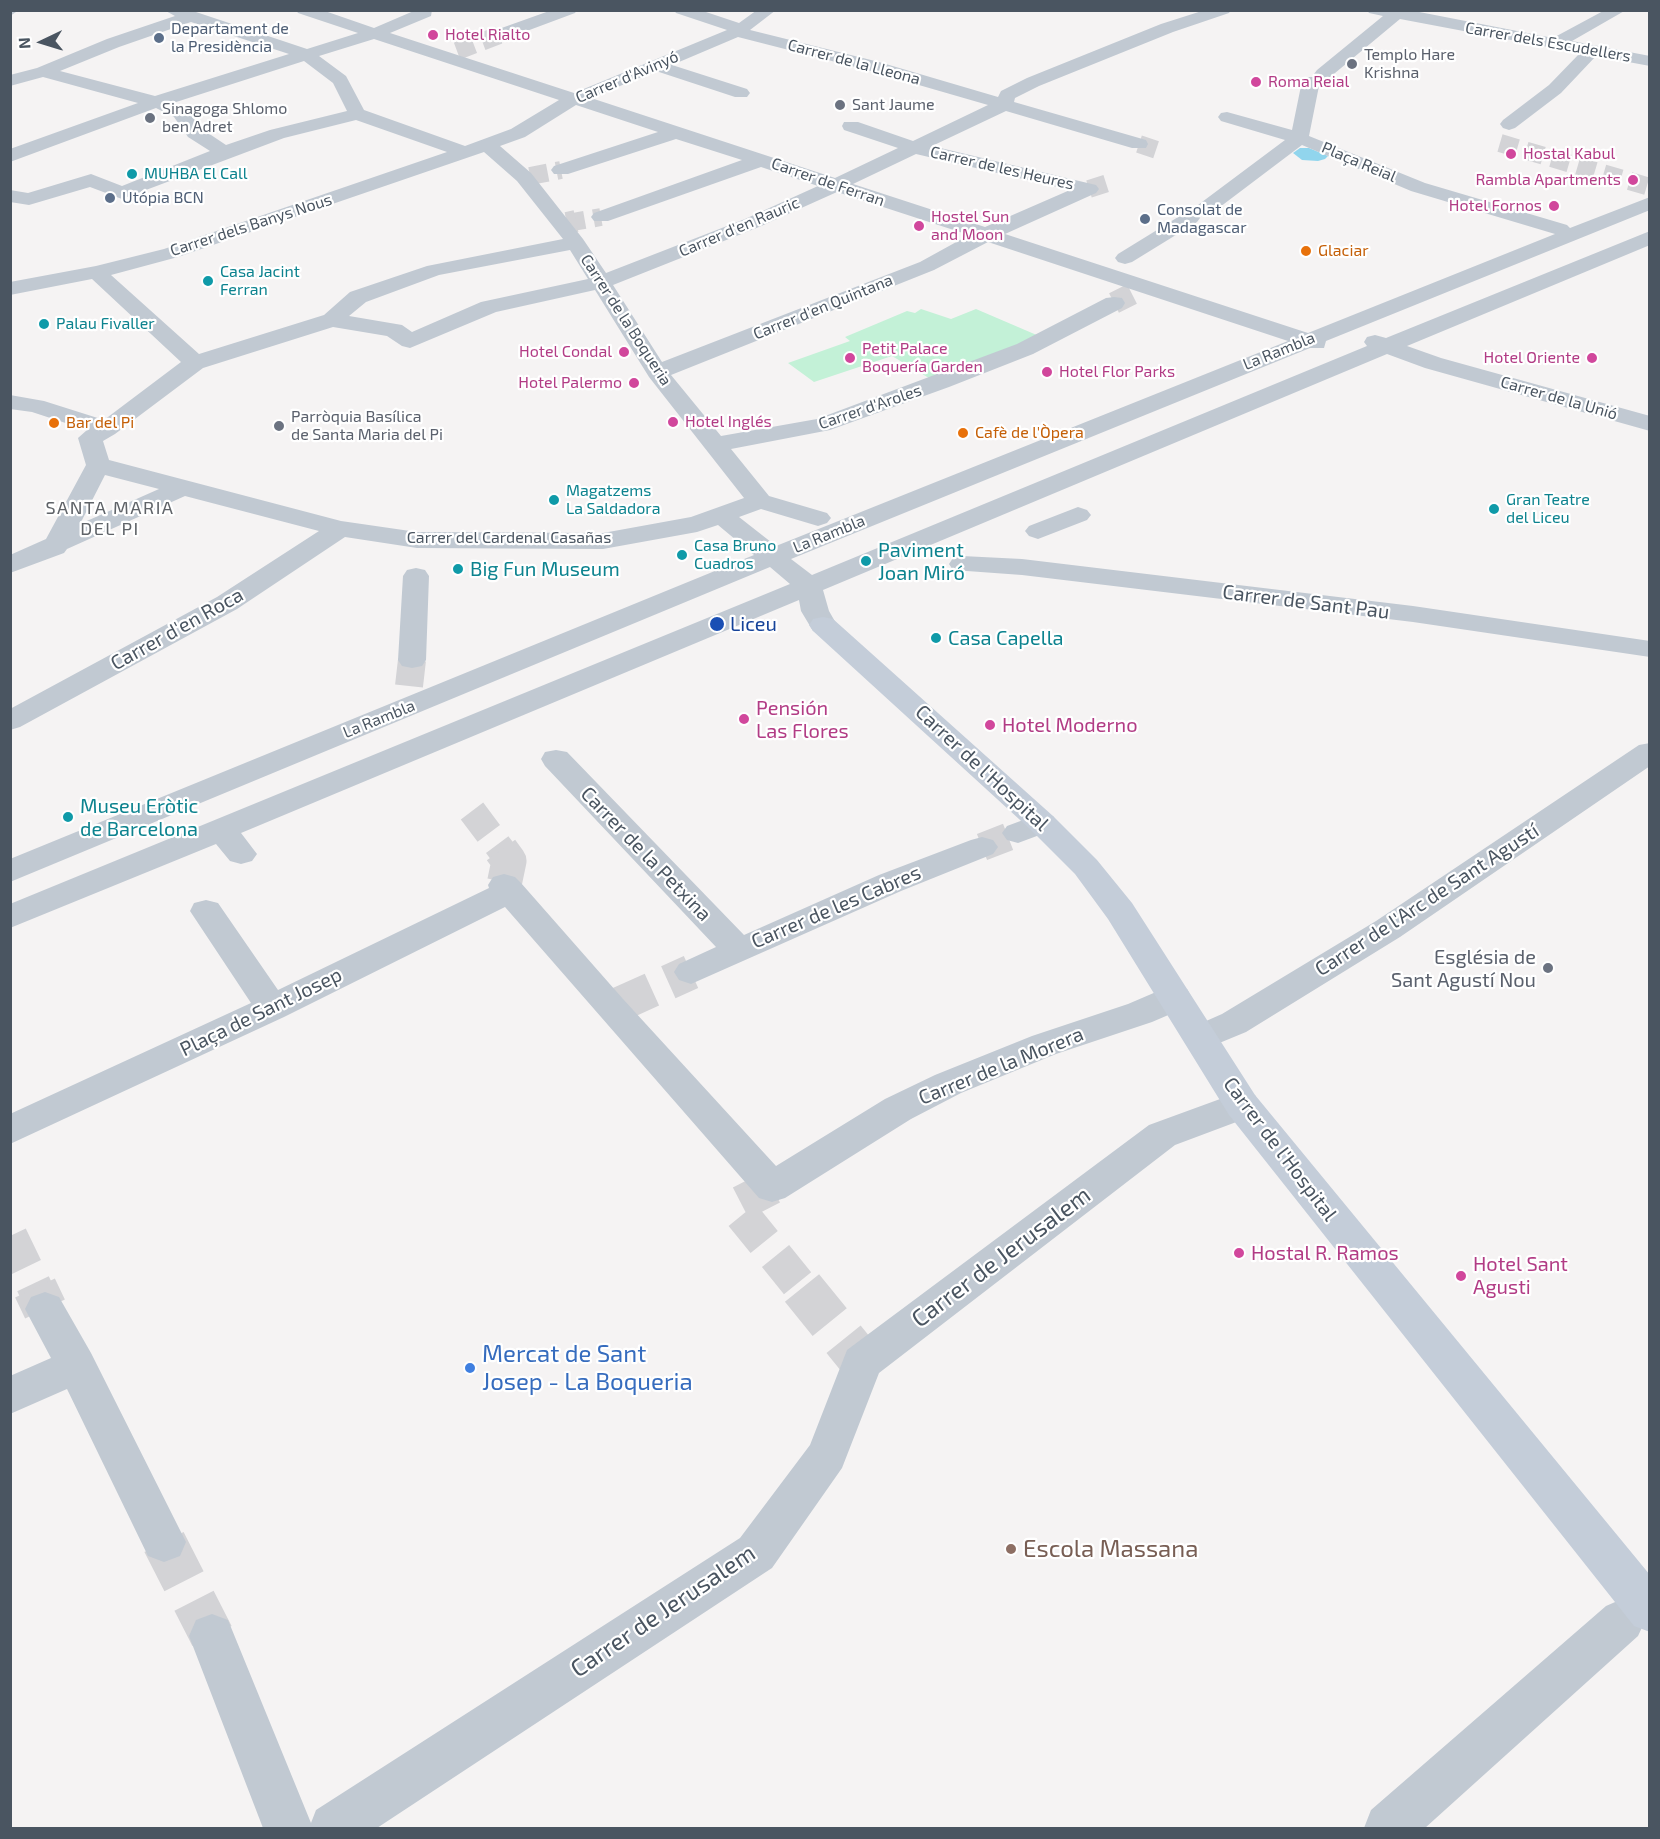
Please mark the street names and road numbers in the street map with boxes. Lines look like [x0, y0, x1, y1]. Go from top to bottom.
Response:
street label: Carrer dels Escudellers [1464, 18, 1632, 66]
street label: Carrer de la Lleona [786, 35, 922, 89]
street label: Carrer d'Avinyó [573, 47, 681, 107]
street label: Plaça Reial [1319, 138, 1399, 186]
street label: Carrer de les Heures [928, 142, 1076, 194]
street label: Carrer de Ferran [769, 154, 887, 210]
street label: Carrer dels Banys Nous [168, 190, 334, 260]
street label: Carrer d'en Rauric [676, 193, 802, 261]
street label: Carrer de la Boqueria [576, 251, 676, 389]
street label: Carrer d'en Quintana [750, 270, 896, 344]
street label: La Rambla [1240, 328, 1318, 374]
street label: Carrer de la Unió [1498, 372, 1620, 424]
street label: Carrer d'Aroles [816, 380, 924, 434]
street label: La Rambla [790, 511, 868, 557]
street label: Carrer del Cardenal Casañas [407, 528, 611, 548]
street label: Carrer de Sant Pau [1221, 580, 1391, 624]
street label: Carrer d'en Roca [107, 583, 247, 675]
street label: La Rambla [340, 696, 418, 742]
street label: Carrer de l'Hospital [910, 700, 1054, 836]
street label: Carrer de la Petxina [576, 782, 716, 926]
street label: Carrer de l'Arc de Sant Agustí [1311, 819, 1543, 981]
street label: Carrer de les Cabres [748, 860, 924, 954]
street label: Plaça de Sant Josep [176, 962, 346, 1062]
street label: Carrer de la Morera [915, 1022, 1087, 1110]
street label: Carrer de l'Hospital [1218, 1072, 1342, 1226]
street label: Carrer de Jerusalem [906, 1180, 1096, 1334]
street label: Carrer de Jerusalem [565, 1539, 761, 1683]

